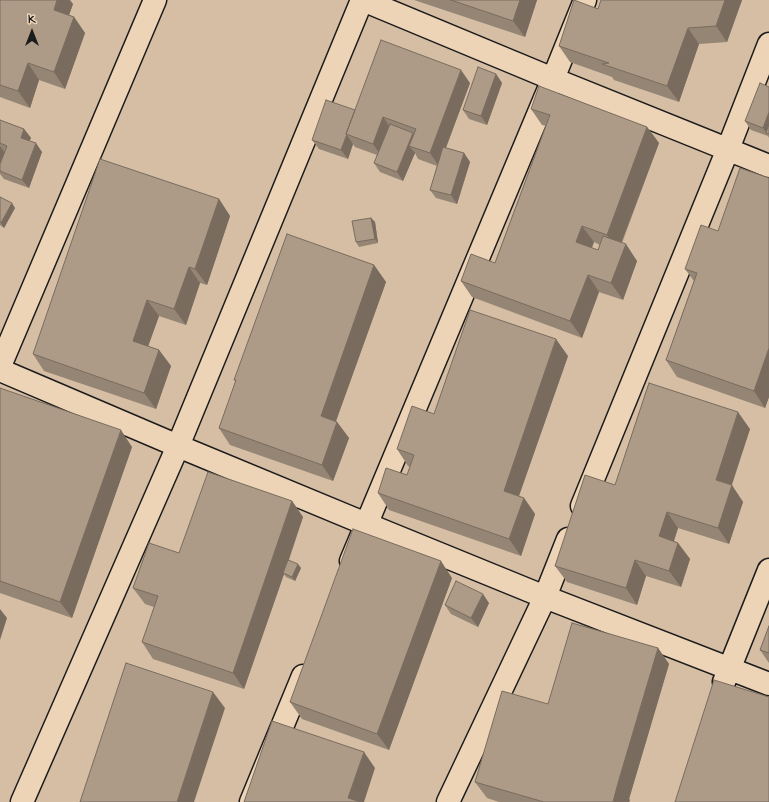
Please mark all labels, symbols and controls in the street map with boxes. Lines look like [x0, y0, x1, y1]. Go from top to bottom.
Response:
north arrow [12, 12, 52, 52]
text: K [28, 13, 36, 27]

